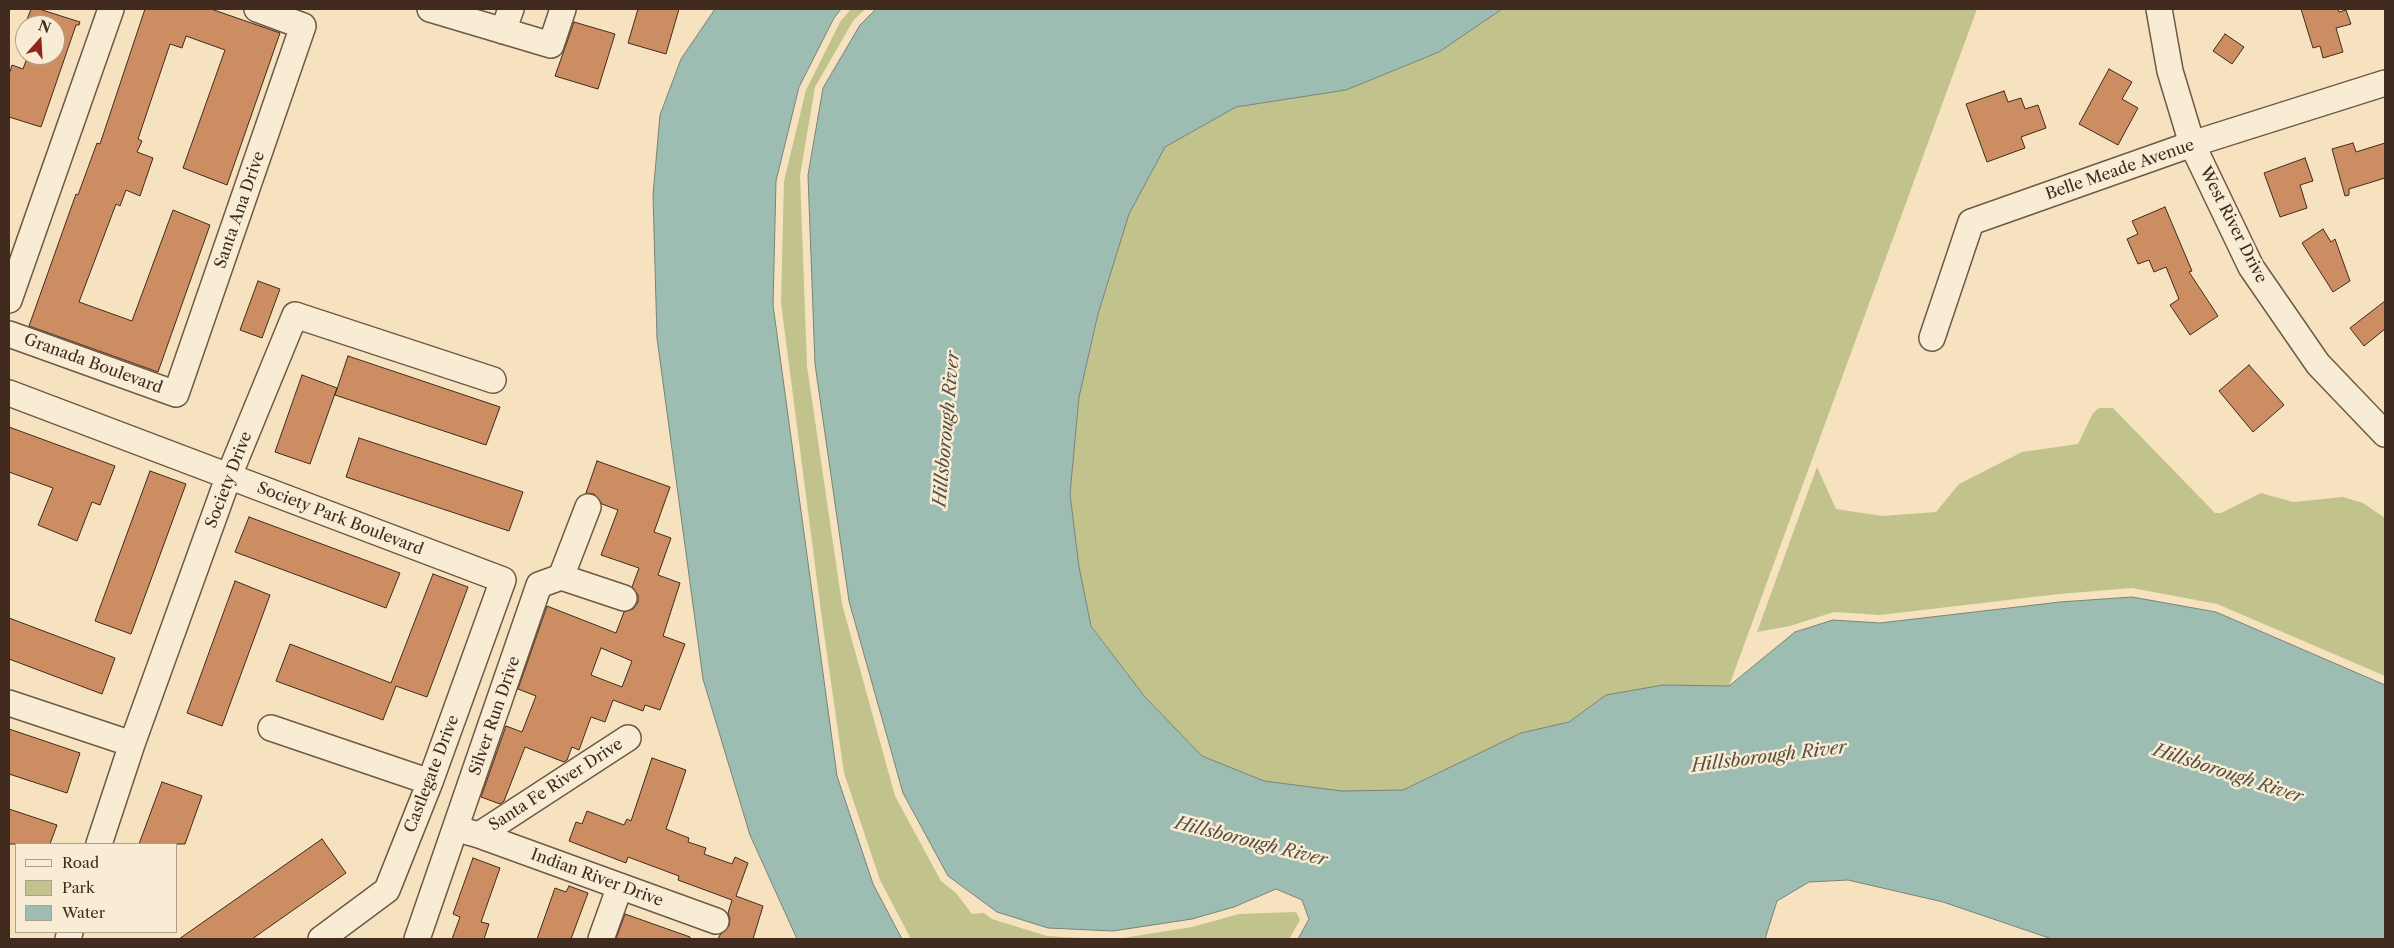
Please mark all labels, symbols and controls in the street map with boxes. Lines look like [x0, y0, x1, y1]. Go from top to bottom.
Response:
north arrow [15, 15, 65, 65]
text: N [36, 16, 53, 37]
street label: Belle Meade Avenue [2043, 136, 2197, 204]
street label: Santa Ana Drive [211, 149, 269, 271]
street label: West River Drive [2195, 164, 2271, 286]
street label: Granada Boulevard [21, 330, 165, 398]
water label: Hillsborough River [929, 350, 965, 508]
street label: Society Drive [202, 429, 256, 531]
street label: Society Park Boulevard [254, 478, 426, 560]
street label: Silver Run Drive [466, 654, 524, 778]
street label: Castlegate Drive [401, 713, 463, 835]
street label: Santa Fe River Drive [486, 735, 626, 835]
water label: Hillsborough River [1690, 737, 1848, 777]
water label: Hillsborough River [2150, 740, 2306, 808]
water label: Hillsborough River [1172, 813, 1330, 871]
legend [15, 843, 178, 933]
street label: Indian River Drive [528, 845, 666, 911]
text: Road [62, 853, 99, 872]
text: Park [62, 878, 95, 897]
text: Water [62, 903, 105, 922]

